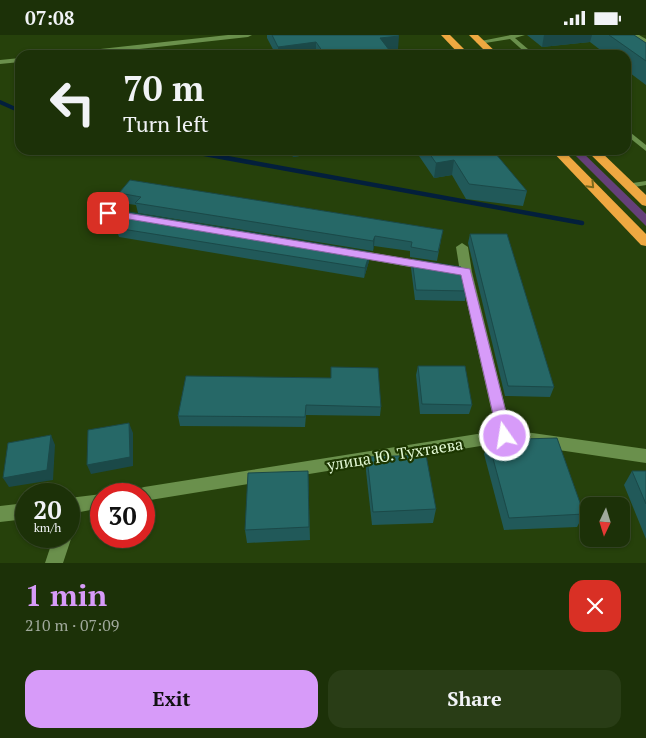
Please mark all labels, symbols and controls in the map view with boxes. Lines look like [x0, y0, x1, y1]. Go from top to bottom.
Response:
text: 07:08 [25, 5, 74, 30]
text: 70 m [123, 65, 204, 111]
icon: left [40, 70, 105, 135]
text: Turn left [123, 109, 209, 138]
one-way arrow [585, 179, 594, 188]
pin [87, 192, 129, 234]
icon: arrive [94, 199, 122, 227]
position arrow [478, 409, 530, 461]
street label: улица Ю. Тухтаева [324, 432, 465, 476]
speed limit sign: 30 [90, 483, 155, 548]
text: 20 [33, 493, 62, 526]
north arrow [580, 497, 630, 547]
map controls [580, 497, 630, 547]
text: km/h [34, 520, 61, 535]
text: 1 min [25, 575, 107, 615]
button: close [569, 580, 621, 632]
text: 210 m · 07:09 [25, 614, 119, 636]
button: Exit [25, 670, 318, 728]
button: Share [328, 670, 621, 728]

